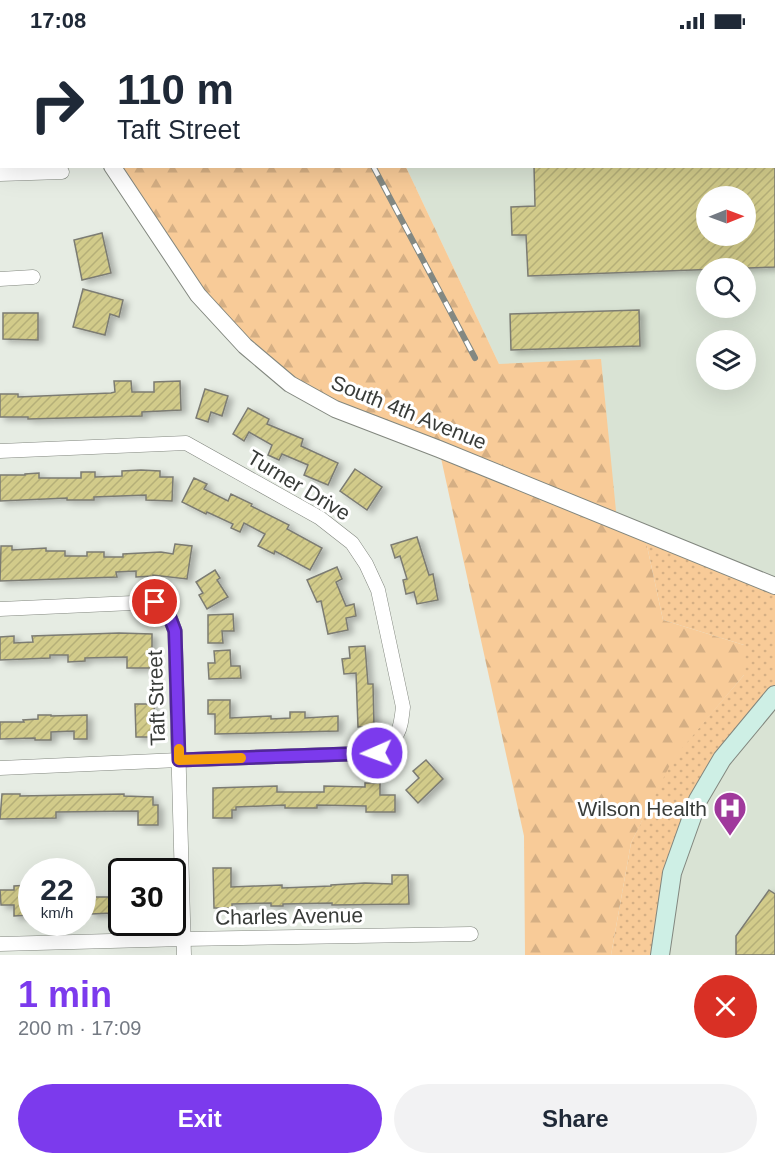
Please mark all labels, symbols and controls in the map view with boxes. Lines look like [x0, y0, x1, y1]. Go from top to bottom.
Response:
text: 17:08 [30, 8, 86, 33]
icon: right [18, 66, 96, 144]
text: 110 m [117, 66, 234, 113]
text: Taft Street [117, 115, 240, 145]
north arrow [696, 186, 756, 246]
map controls [696, 186, 756, 390]
button: search [696, 258, 756, 318]
button: layers [696, 330, 756, 390]
street label: South 4th Avenue [328, 370, 490, 454]
street label: Turner Drive [243, 445, 355, 525]
pin [129, 576, 180, 627]
icon: arrive [138, 585, 171, 618]
street label: Taft Street [143, 650, 169, 746]
position arrow [345, 721, 409, 785]
hospital icon: Wilson Health [712, 790, 748, 837]
place label: Wilson Health [577, 797, 707, 820]
speed limit sign: 30 [108, 858, 186, 936]
text: 22 [40, 873, 74, 906]
street label: Charles Avenue [215, 903, 363, 929]
text: km/h [41, 904, 73, 921]
text: 1 min [18, 974, 112, 1015]
button: close [694, 975, 757, 1038]
text: 200 m · 17:09 [18, 1017, 141, 1039]
button: Exit [18, 1084, 382, 1153]
button: Share [394, 1084, 757, 1153]

